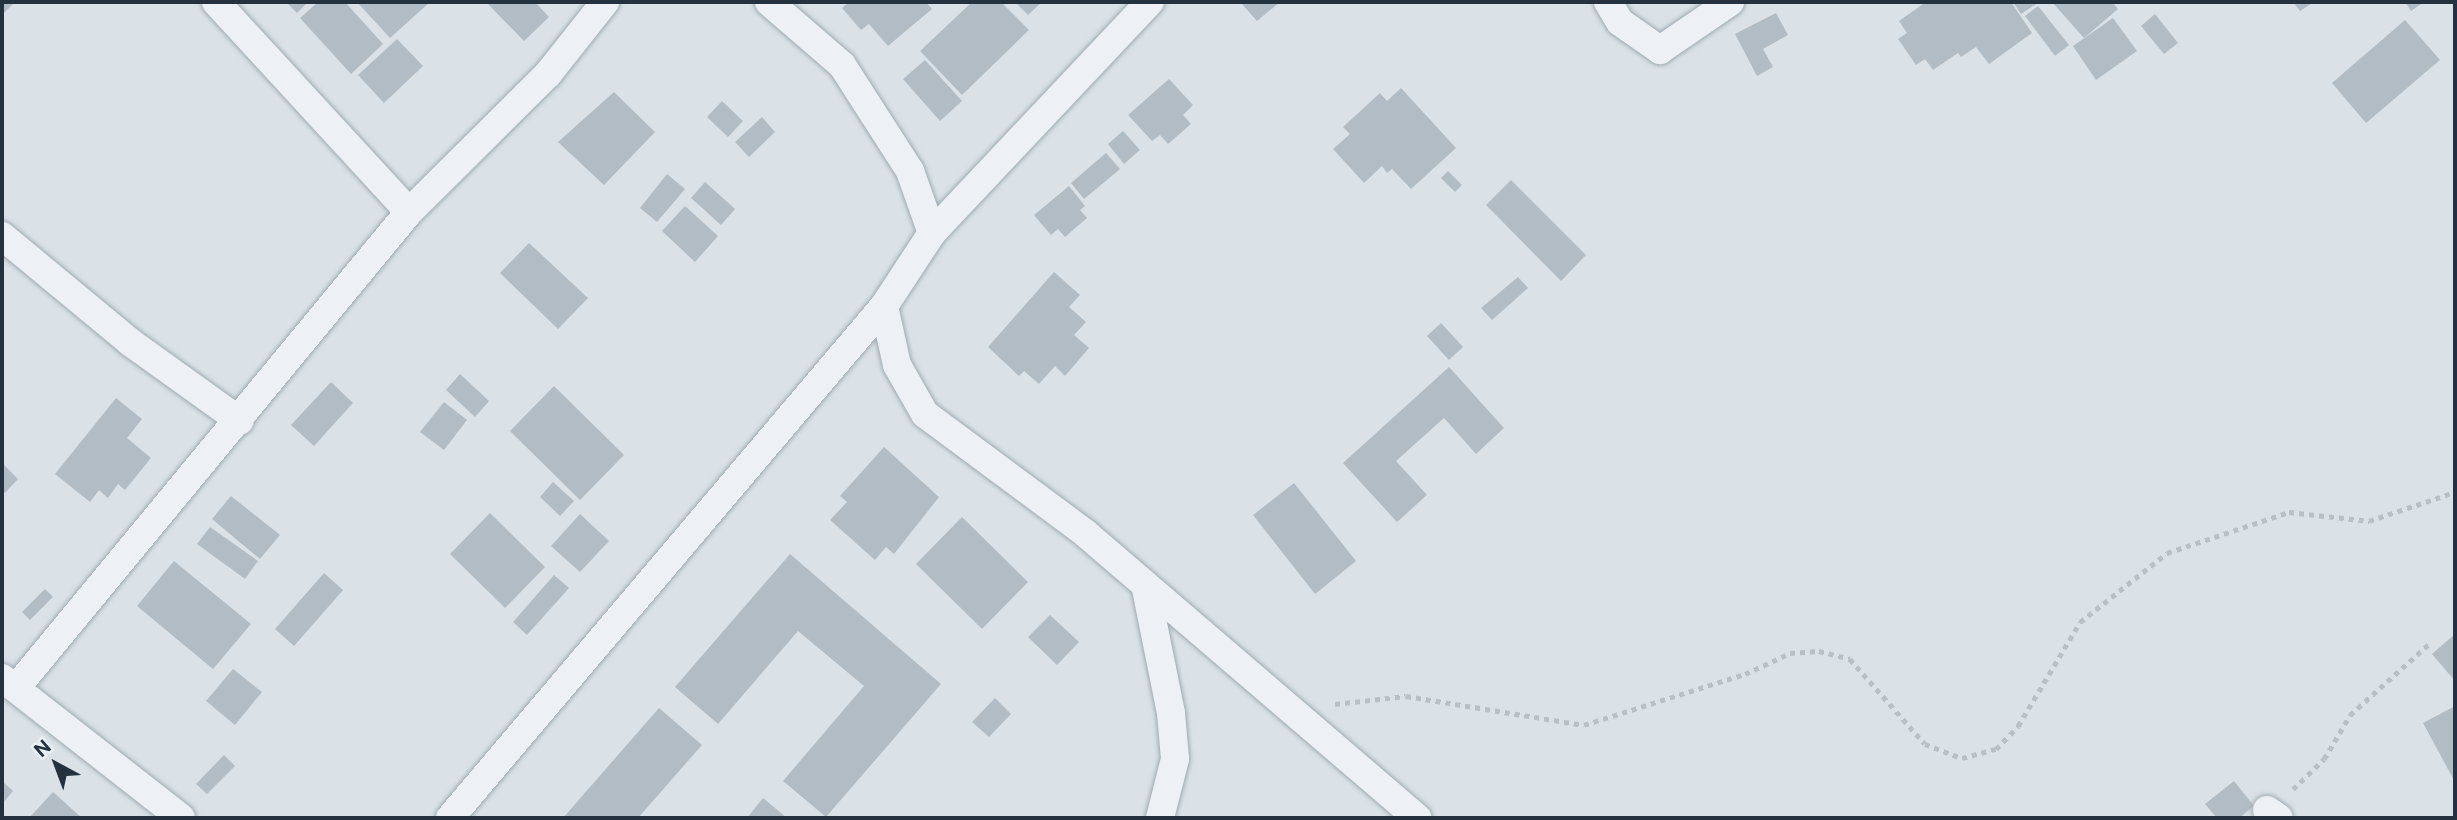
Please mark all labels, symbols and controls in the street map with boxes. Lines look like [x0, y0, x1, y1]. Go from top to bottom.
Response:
north arrow [21, 729, 91, 799]
text: N [29, 735, 55, 761]

